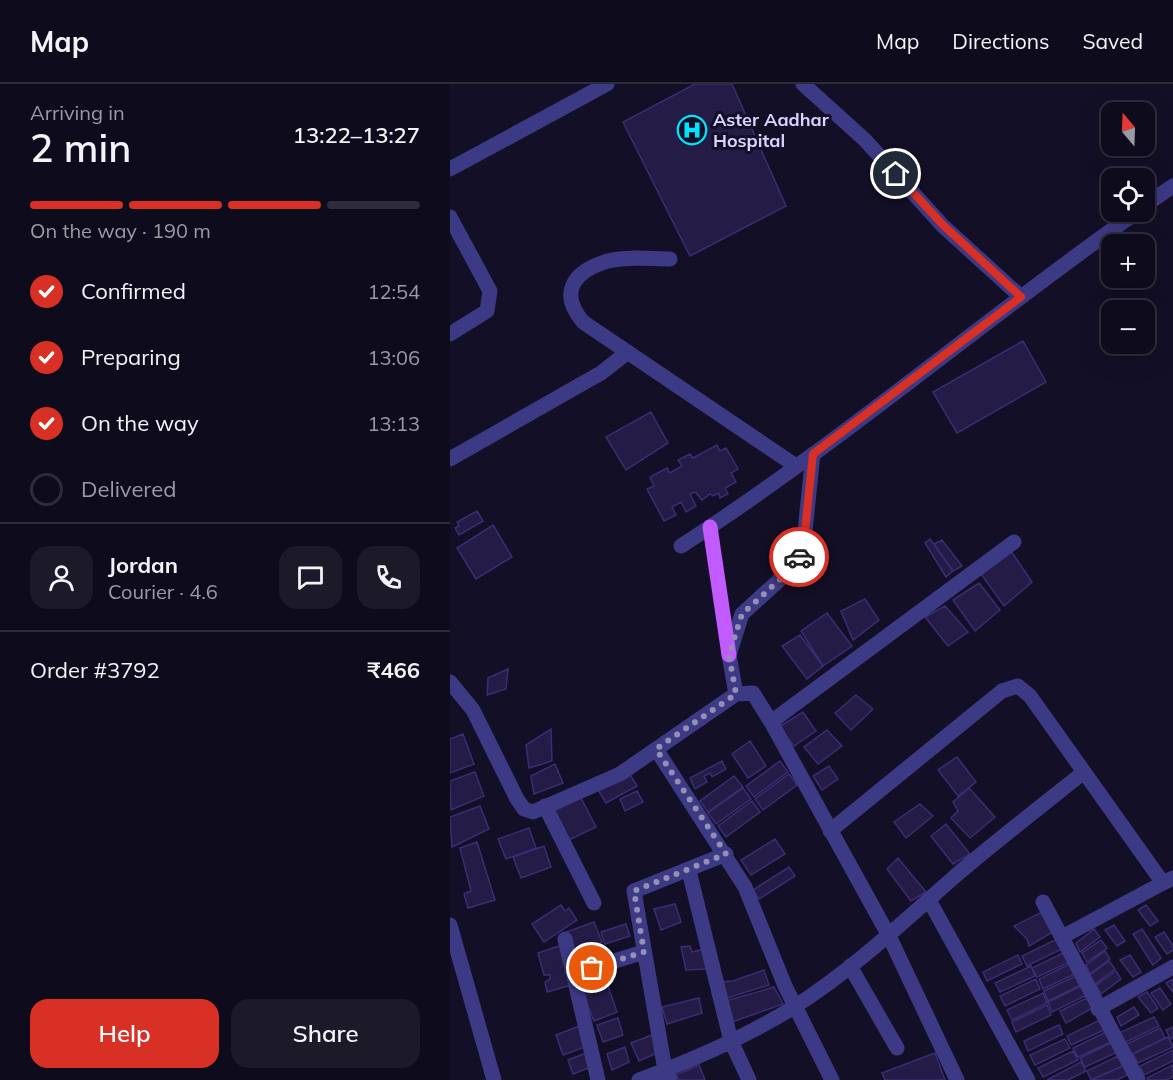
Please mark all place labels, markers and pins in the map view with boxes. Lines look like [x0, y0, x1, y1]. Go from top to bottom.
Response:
place label: Aster Aadhar Hospital [713, 108, 830, 152]
hospital icon: Aster Aadhar Hospital [676, 114, 708, 146]
pin [870, 148, 921, 199]
pin [566, 942, 617, 993]

